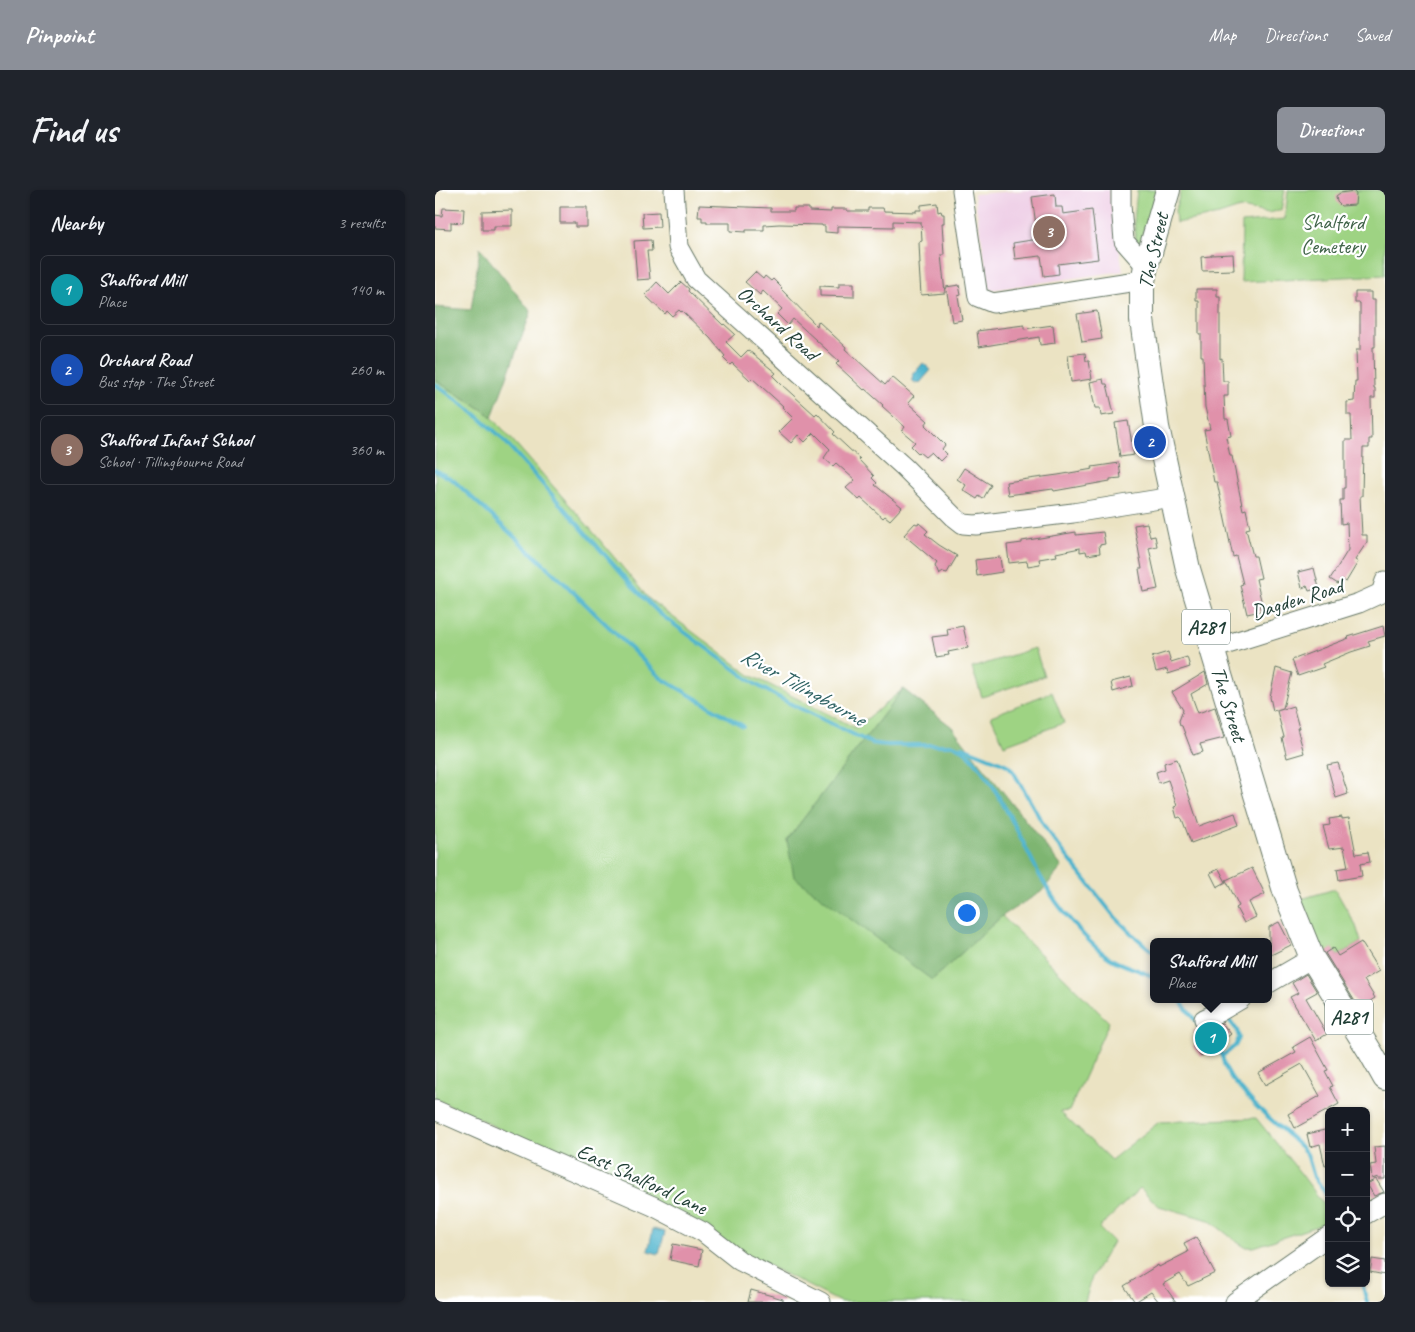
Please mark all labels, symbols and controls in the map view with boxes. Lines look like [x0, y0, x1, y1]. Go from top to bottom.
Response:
text: Pinpoint [25, 20, 94, 50]
text: Map [1209, 24, 1236, 46]
text: Directions [1264, 24, 1327, 46]
text: Saved [1355, 24, 1390, 46]
button: Directions [1277, 107, 1385, 153]
text: Find us [30, 108, 117, 153]
street label: The Street [1132, 209, 1175, 291]
park label: Shalford Cemetery [1301, 209, 1368, 259]
text: Nearby [50, 210, 103, 236]
text: 3 results [338, 213, 385, 233]
pin: 3 [1033, 213, 1065, 251]
text: Shalford Mill [98, 268, 185, 292]
text: 1 [63, 280, 71, 300]
text: 140 m [350, 280, 384, 300]
street label: Orchard Road [732, 280, 826, 368]
text: Place [98, 292, 126, 312]
text: Orchard Road [98, 348, 190, 372]
text: 2 [63, 360, 71, 380]
text: 260 m [350, 360, 384, 380]
text: Bus stop · The Street [98, 372, 213, 392]
pin: 2 [1134, 423, 1166, 461]
text: Shalford Infant School [98, 428, 252, 452]
text: 3 [63, 440, 71, 460]
text: 360 m [350, 440, 384, 460]
text: School · Tillingbourne Road [98, 452, 243, 472]
street label: Dagden Road [1248, 572, 1349, 625]
road number: A281 [1182, 610, 1230, 644]
water label: River Tillingbourne [736, 641, 873, 734]
street label: The Street [1205, 663, 1253, 747]
your location [954, 900, 980, 926]
popup [1150, 938, 1272, 1003]
text: Shalford Mill [1168, 949, 1254, 973]
text: Place [1168, 973, 1196, 993]
road number: A281 [1325, 1000, 1373, 1034]
pin: 1 [1195, 1019, 1227, 1057]
map controls [1325, 1107, 1370, 1287]
button: + [1325, 1107, 1370, 1152]
street label: East Shalford Lane [573, 1138, 712, 1221]
button: − [1325, 1152, 1370, 1197]
button: locate [1325, 1197, 1370, 1242]
button: layers [1325, 1242, 1370, 1287]

